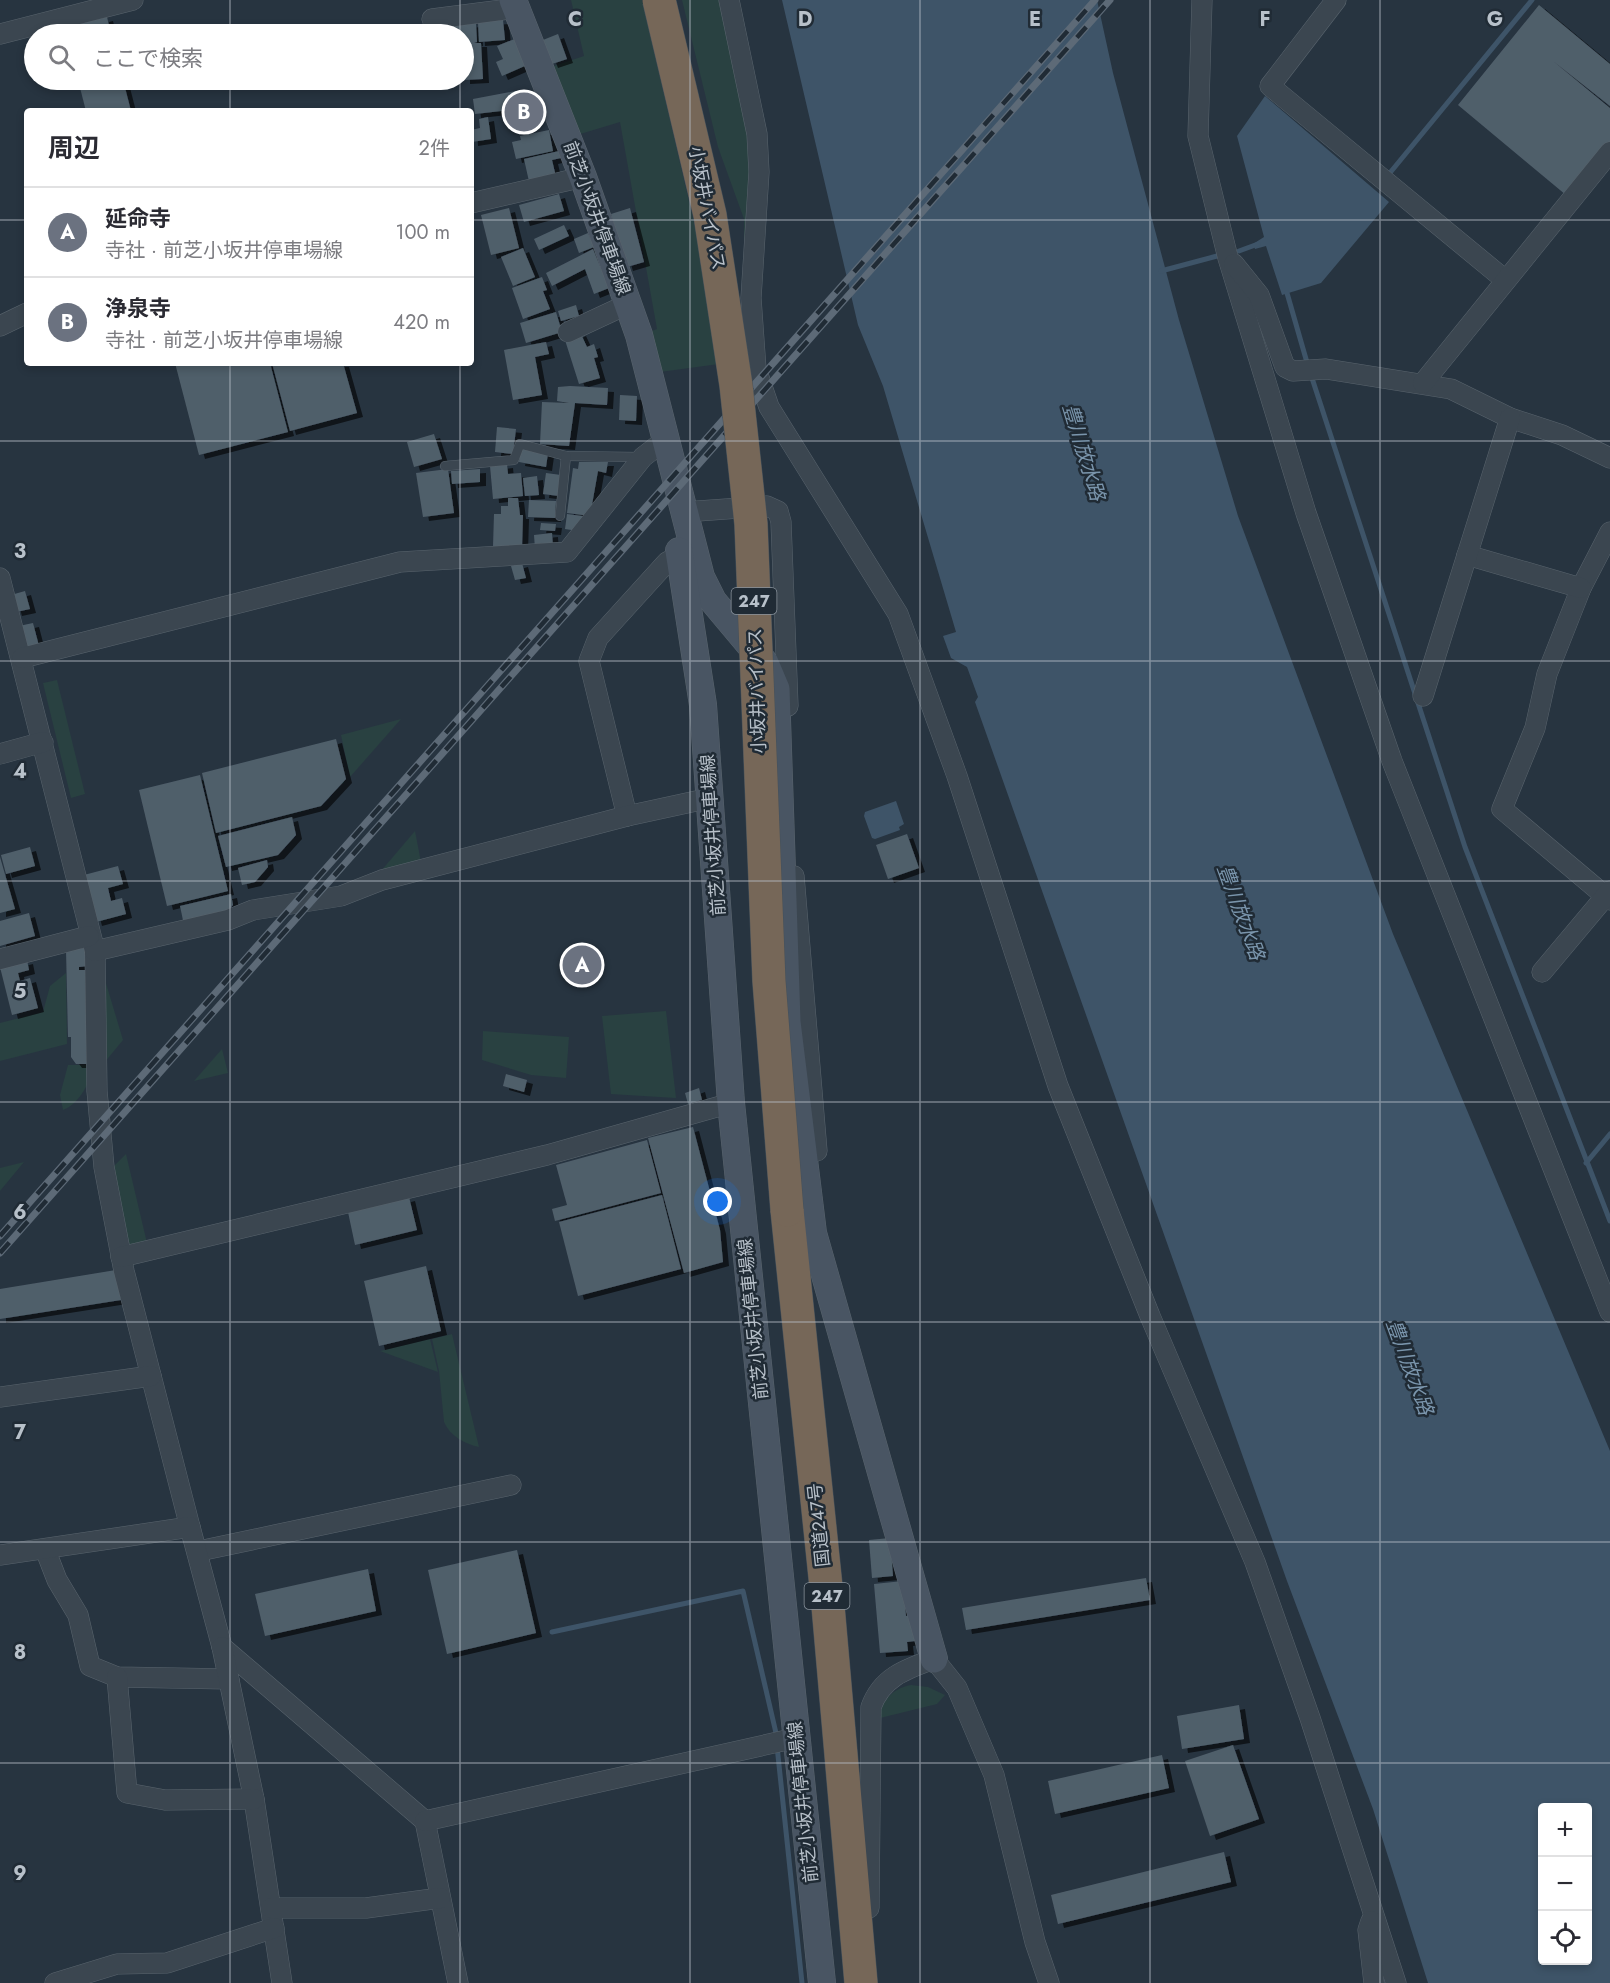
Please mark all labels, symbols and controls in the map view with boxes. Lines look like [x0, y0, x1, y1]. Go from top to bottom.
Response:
text: C [568, 5, 582, 34]
text: D [798, 5, 812, 34]
text: E [1029, 5, 1041, 34]
text: F [1259, 5, 1271, 34]
text: G [1487, 5, 1503, 34]
search box [24, 24, 474, 90]
icon: search [45, 41, 78, 74]
text: ここで検索 [93, 42, 203, 74]
pin: B [504, 90, 544, 134]
text: 周辺 [48, 129, 100, 167]
text: 2件 [419, 134, 450, 163]
street label: 前芝小坂井停車場線 [557, 137, 637, 299]
street label: 小坂井バイパス [682, 144, 732, 272]
text: 延命寺 [105, 202, 171, 234]
text: A [60, 218, 75, 247]
text: 100 m [395, 218, 450, 247]
text: 寺社 · 前芝小坂井停車場線 [105, 236, 343, 265]
text: 浄泉寺 [105, 292, 171, 324]
text: B [61, 308, 74, 337]
text: 420 m [393, 308, 450, 337]
text: 寺社 · 前芝小坂井停車場線 [105, 326, 343, 355]
water label: 豊川放水路 [1055, 400, 1113, 506]
text: 3 [14, 537, 26, 566]
road number: 247 [732, 588, 777, 614]
street label: 小坂井バイパス [742, 628, 772, 754]
street label: 前芝小坂井停車場線 [694, 753, 732, 917]
text: 4 [13, 757, 27, 786]
water label: 豊川放水路 [1210, 860, 1272, 966]
pin: A [562, 942, 602, 988]
text: 5 [14, 977, 27, 1006]
your location [703, 1187, 732, 1216]
text: 6 [13, 1198, 27, 1227]
street label: 前芝小坂井停車場線 [732, 1237, 774, 1401]
water label: 豊川放水路 [1379, 1315, 1441, 1421]
text: 7 [14, 1418, 27, 1447]
street label: 国道247号 [802, 1482, 836, 1568]
road number: 247 [804, 1583, 850, 1609]
text: 8 [14, 1638, 26, 1667]
street label: 前芝小坂井停車場線 [782, 1720, 824, 1884]
map controls [1538, 1803, 1592, 1965]
button: + [1538, 1803, 1592, 1857]
button: − [1538, 1857, 1592, 1911]
text: 9 [13, 1859, 27, 1888]
button: locate [1538, 1911, 1592, 1965]

